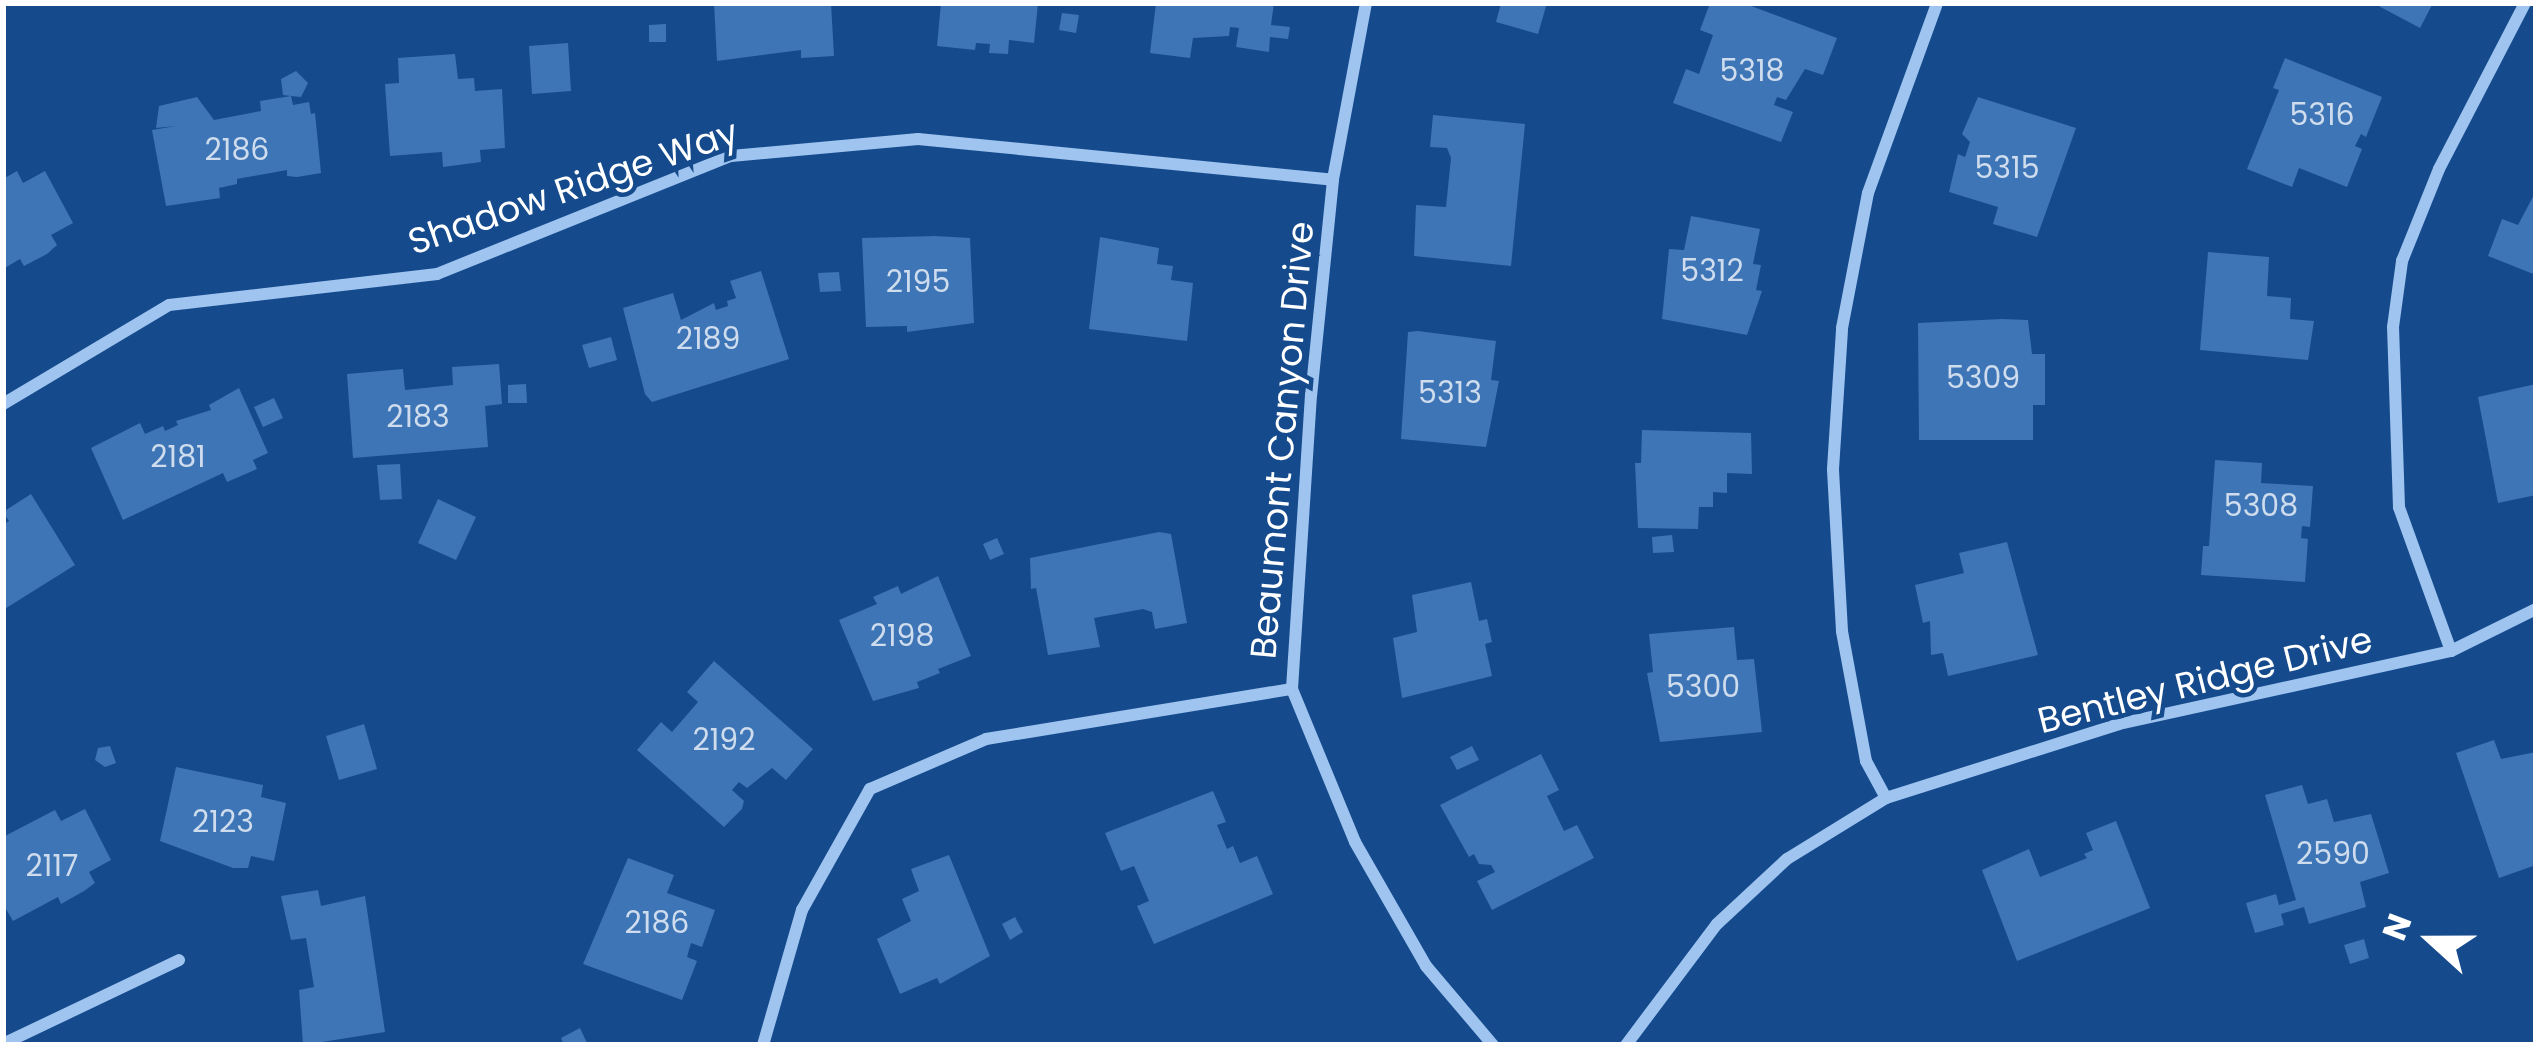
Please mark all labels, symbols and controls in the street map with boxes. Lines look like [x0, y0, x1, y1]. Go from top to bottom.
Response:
house number: 5318 [1719, 53, 1785, 89]
house number: 5316 [2289, 97, 2355, 133]
street label: Shadow Ridge Way [402, 110, 744, 264]
house number: 2186 [205, 132, 269, 168]
house number: 5315 [1975, 150, 2039, 186]
street label: Beaumont Canyon Drive [1241, 219, 1323, 661]
house number: 5312 [1680, 253, 1744, 289]
house number: 2195 [886, 264, 950, 300]
house number: 2189 [676, 321, 740, 357]
house number: 5309 [1946, 360, 2020, 396]
house number: 5313 [1418, 375, 1482, 411]
house number: 2183 [386, 399, 450, 435]
house number: 2181 [150, 439, 206, 475]
house number: 5308 [2224, 488, 2298, 524]
house number: 2198 [870, 618, 934, 654]
street label: Bentley Ridge Drive [2033, 618, 2377, 742]
house number: 5300 [1666, 669, 1740, 705]
house number: 2192 [693, 722, 755, 758]
house number: 2123 [192, 804, 254, 840]
house number: 2590 [2296, 836, 2370, 872]
house number: 2117 [26, 848, 78, 884]
north arrow [2371, 880, 2491, 1000]
house number: 2186 [625, 905, 689, 941]
text: N [2371, 907, 2423, 947]

